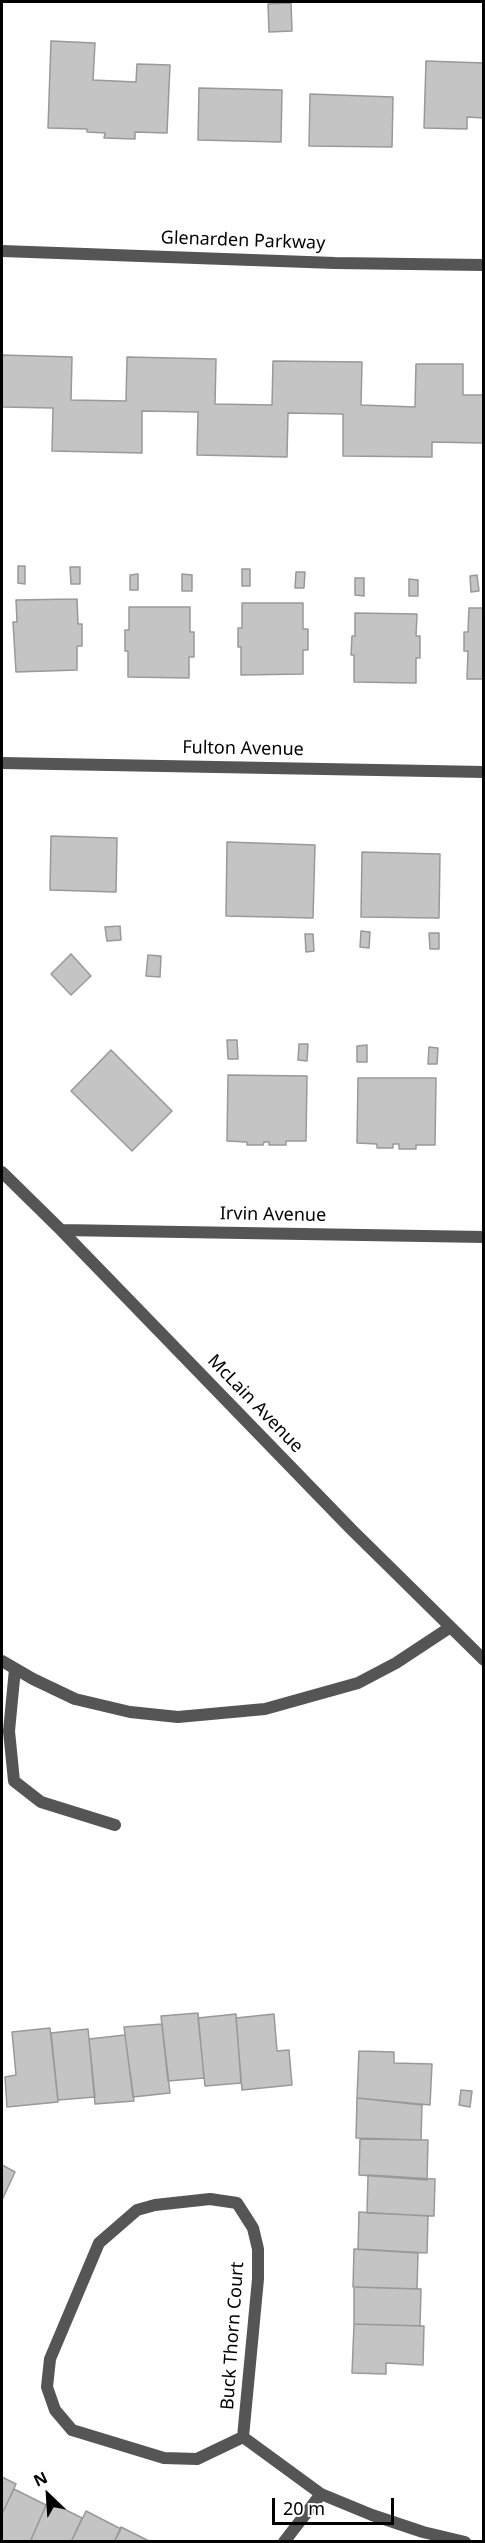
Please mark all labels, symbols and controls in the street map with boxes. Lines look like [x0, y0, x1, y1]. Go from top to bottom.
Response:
street label: Glenarden Parkway [160, 227, 326, 255]
street label: Fulton Avenue [182, 737, 304, 761]
street label: Irvin Avenue [220, 1203, 326, 1227]
street label: McLain Avenue [203, 1350, 307, 1458]
street label: Buck Thorn Court [217, 2261, 249, 2411]
north arrow [18, 2465, 78, 2525]
text: N [30, 2466, 51, 2491]
scale bar [275, 2486, 396, 2524]
text: 20 m [283, 2496, 325, 2520]

